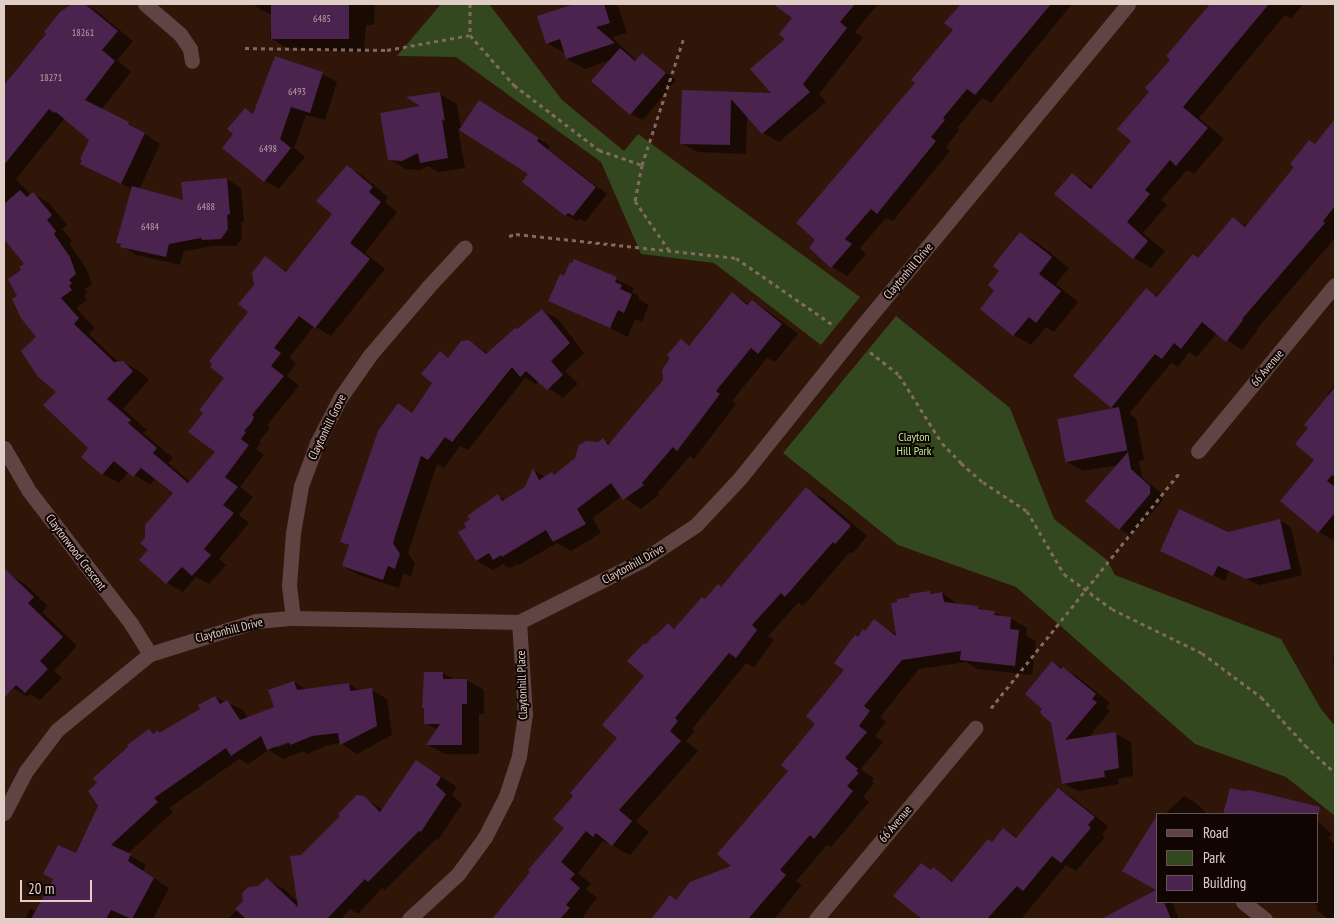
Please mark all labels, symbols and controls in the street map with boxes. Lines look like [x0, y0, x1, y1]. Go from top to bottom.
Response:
house number: 6485 [313, 13, 331, 25]
house number: 18261 [72, 27, 94, 39]
house number: 18271 [40, 72, 62, 84]
house number: 6493 [288, 86, 306, 98]
house number: 6498 [259, 143, 277, 155]
house number: 6488 [197, 201, 215, 213]
house number: 6484 [141, 221, 159, 233]
street label: Claytonhill Drive [880, 240, 936, 302]
street label: 66 Avenue [1247, 347, 1287, 389]
street label: Claytonhill Grove [305, 392, 349, 462]
park label: Clayton Hill Park [896, 430, 932, 458]
street label: Claytonwood Crescent [43, 511, 109, 593]
street label: Claytonhill Drive [599, 541, 667, 587]
street label: Claytonhill Drive [194, 615, 264, 645]
street label: Claytonhill Place [514, 650, 530, 720]
street label: 66 Avenue [875, 803, 915, 845]
legend [1156, 813, 1319, 903]
text: Road [1203, 823, 1229, 842]
text: Park [1203, 848, 1225, 867]
scale bar [22, 870, 95, 902]
text: Building [1203, 873, 1246, 892]
text: 20 m [28, 879, 54, 898]

